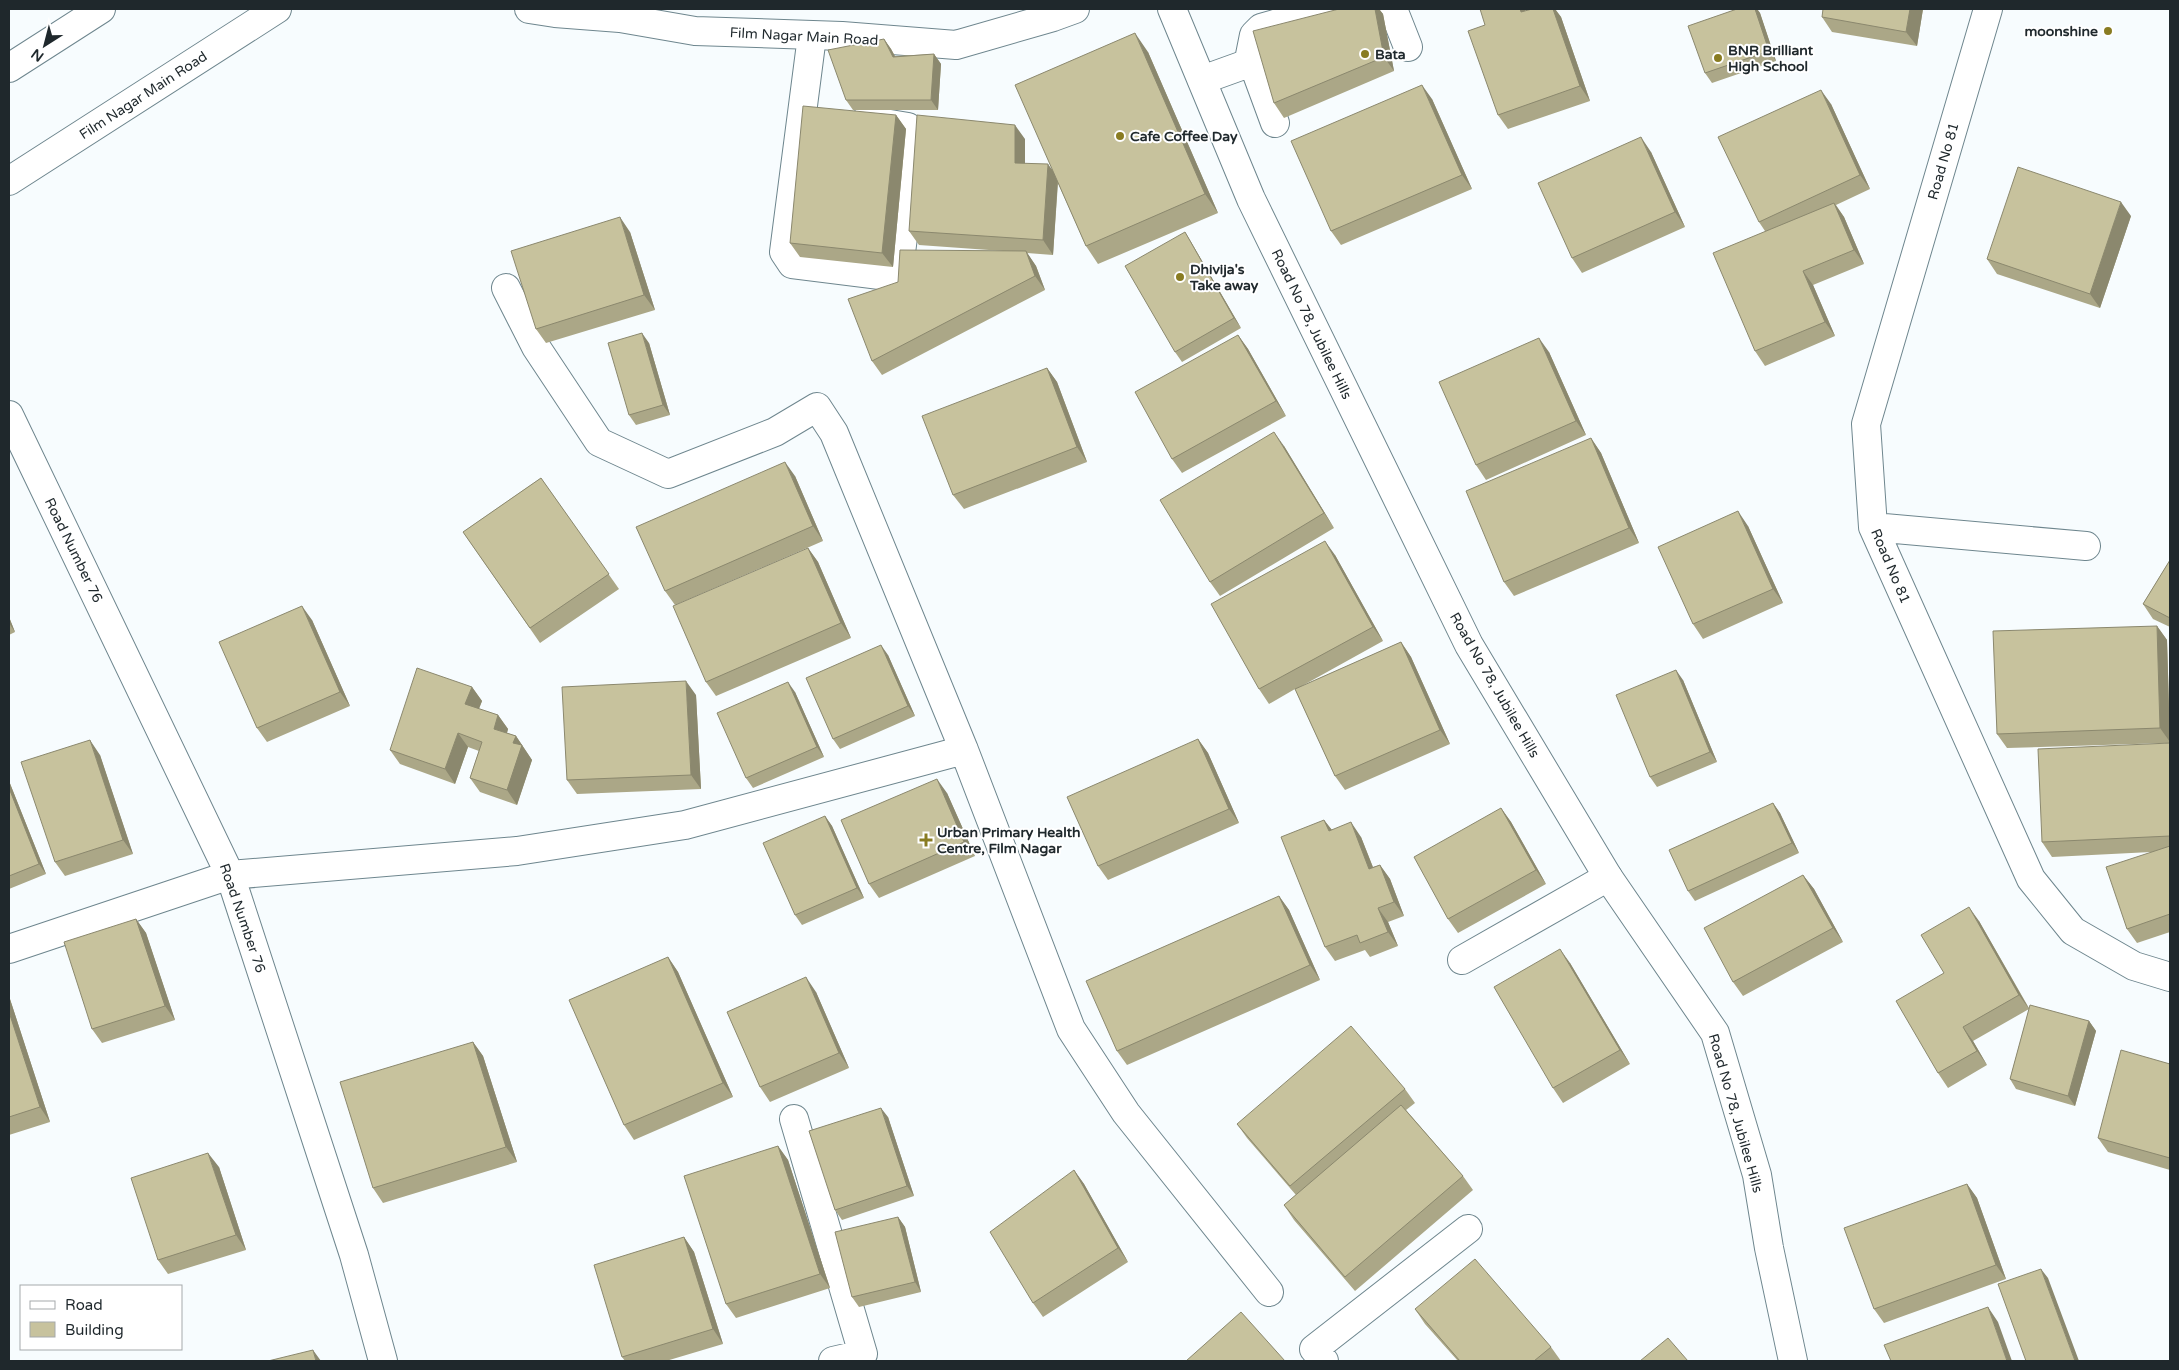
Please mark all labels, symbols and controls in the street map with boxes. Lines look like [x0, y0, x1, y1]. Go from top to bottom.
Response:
north arrow [20, 20, 70, 70]
place label: moonshine [2024, 23, 2098, 40]
street label: Film Nagar Main Road [729, 24, 879, 49]
marker: moonshine [2102, 25, 2114, 37]
place label: BNR Brilliant High School [1728, 42, 1814, 75]
text: N [28, 45, 47, 65]
place label: Bata [1375, 46, 1406, 63]
street label: Film Nagar Main Road [76, 48, 210, 143]
marker: Bata [1359, 48, 1371, 60]
marker: BNR Brilliant High School [1712, 52, 1724, 64]
street label: Road No 81 [1924, 121, 1963, 202]
place label: Cafe Coffee Day [1130, 128, 1238, 145]
marker: Cafe Coffee Day [1114, 130, 1126, 142]
street label: Road No 78, Jubilee Hills [1268, 246, 1355, 402]
place label: Dhivija's Take away [1189, 261, 1259, 294]
marker: Dhivija's Take away [1174, 271, 1186, 283]
street label: Road Number 76 [41, 495, 106, 606]
street label: Road No 81 [1867, 526, 1914, 606]
street label: Road No 78, Jubilee Hills [1446, 610, 1543, 761]
place label: Urban Primary Health Centre, Film Nagar [937, 824, 1081, 857]
marker: Urban Primary Health Centre, Film Nagar [919, 833, 933, 847]
street label: Road Number 76 [216, 861, 269, 975]
street label: Road No 78, Jubilee Hills [1705, 1032, 1766, 1195]
legend [20, 1285, 182, 1350]
text: Road [65, 1296, 103, 1314]
text: Building [65, 1321, 124, 1339]

